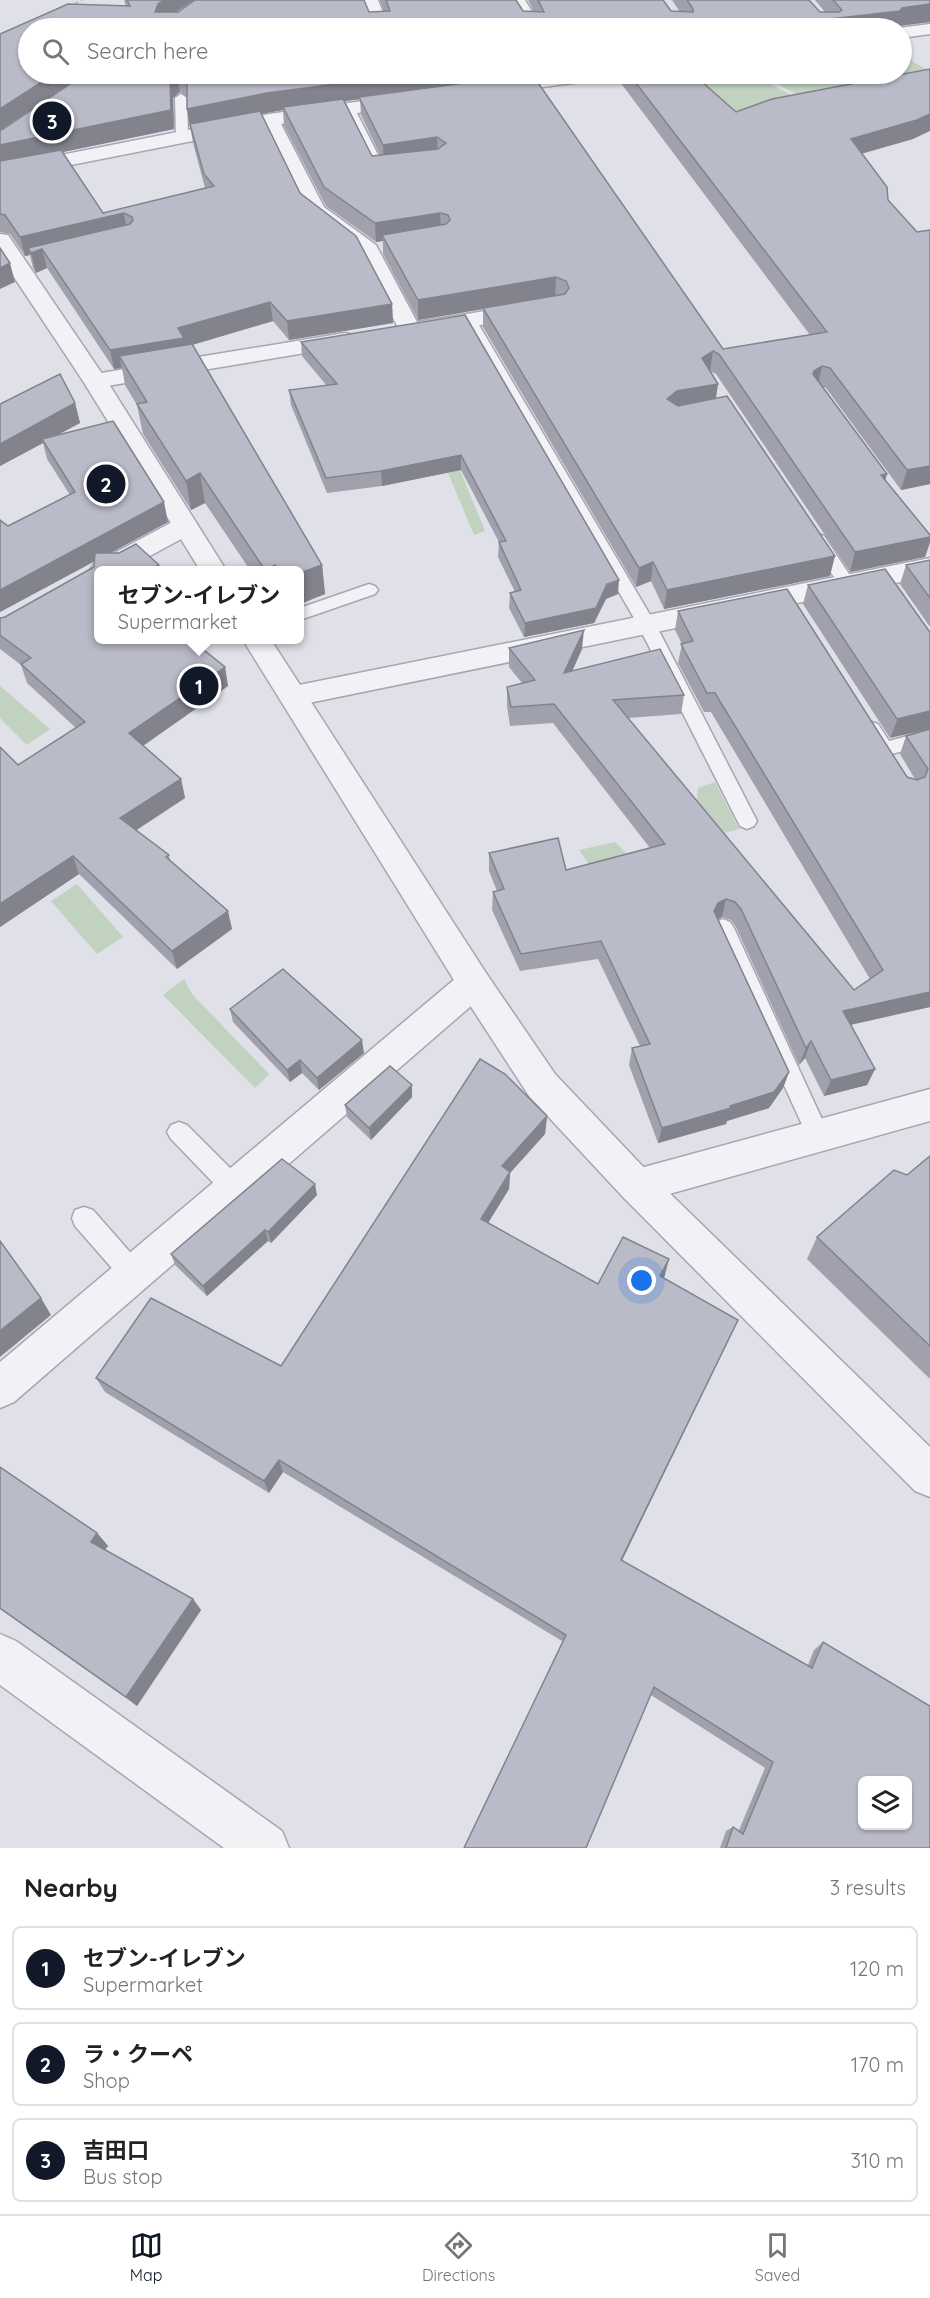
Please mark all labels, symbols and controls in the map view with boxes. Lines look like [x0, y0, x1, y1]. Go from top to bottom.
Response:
search box [18, 18, 912, 84]
icon: search [39, 35, 72, 68]
text: Search here [87, 37, 208, 65]
pin: 3 [32, 98, 72, 144]
pin: 2 [86, 462, 126, 506]
popup [94, 566, 304, 644]
text: セブン-イレブン [118, 581, 280, 609]
text: Supermarket [118, 609, 238, 634]
pin: 1 [180, 664, 218, 708]
your location [627, 1266, 656, 1295]
map controls [858, 1776, 912, 1830]
button: layers [858, 1776, 912, 1830]
text: Nearby [24, 1871, 118, 1904]
text: 3 results [830, 1875, 906, 1900]
text: セブン-イレブン [83, 1944, 246, 1972]
text: 1 [42, 1956, 49, 1981]
text: 120 m [850, 1956, 904, 1981]
text: Supermarket [83, 1972, 203, 1997]
text: ラ・クーペ [83, 2040, 193, 2068]
text: 2 [40, 2052, 51, 2077]
text: 170 m [851, 2052, 904, 2077]
text: Shop [83, 2068, 130, 2093]
text: 吉田口 [83, 2136, 149, 2164]
text: 3 [40, 2148, 51, 2173]
text: 310 m [851, 2148, 904, 2173]
text: Bus stop [83, 2164, 163, 2189]
tab: Map [130, 2229, 163, 2285]
tab: Directions [422, 2229, 495, 2285]
tab: Saved [755, 2229, 800, 2285]

